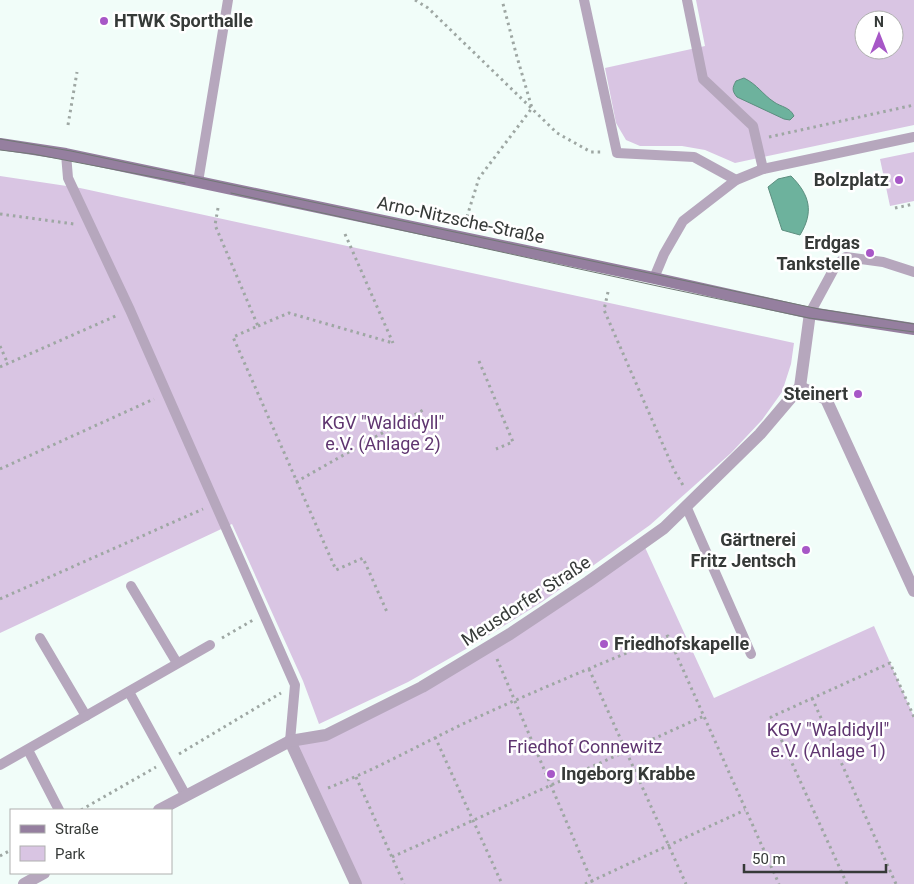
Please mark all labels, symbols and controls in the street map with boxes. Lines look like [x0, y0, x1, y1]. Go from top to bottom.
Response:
place label: HTWK Sporthalle [114, 10, 253, 31]
north arrow [854, 10, 904, 60]
text: N [874, 14, 884, 30]
marker: HTWK Sporthalle [98, 15, 110, 27]
place label: Bolzplatz [814, 169, 889, 190]
marker: Bolzplatz [893, 174, 905, 186]
street label: Arno-Nitzsche-Straße [375, 192, 547, 248]
place label: Erdgas Tankstelle [777, 232, 860, 274]
marker: Erdgas Tankstelle [864, 247, 876, 259]
place label: Steinert [783, 383, 848, 404]
marker: Steinert [852, 388, 864, 400]
park label: KGV "Waldidyll" e.V. (Anlage 2) [322, 412, 444, 455]
place label: Gärtnerei Fritz Jentsch [691, 529, 796, 571]
marker: Gärtnerei Fritz Jentsch [800, 544, 812, 556]
street label: Meusdorfer Straße [457, 551, 594, 650]
place label: Friedhofskapelle [614, 633, 749, 654]
marker: Friedhofskapelle [598, 638, 610, 650]
park label: KGV "Waldidyll" e.V. (Anlage 1) [767, 719, 889, 762]
park label: Friedhof Connewitz [508, 736, 663, 757]
place label: Ingeborg Krabbe [561, 763, 695, 784]
marker: Ingeborg Krabbe [545, 768, 557, 780]
legend [10, 809, 172, 874]
text: Straße [55, 820, 99, 838]
scale bar [744, 842, 886, 874]
text: Park [55, 845, 86, 863]
text: 50 m [752, 850, 786, 868]

